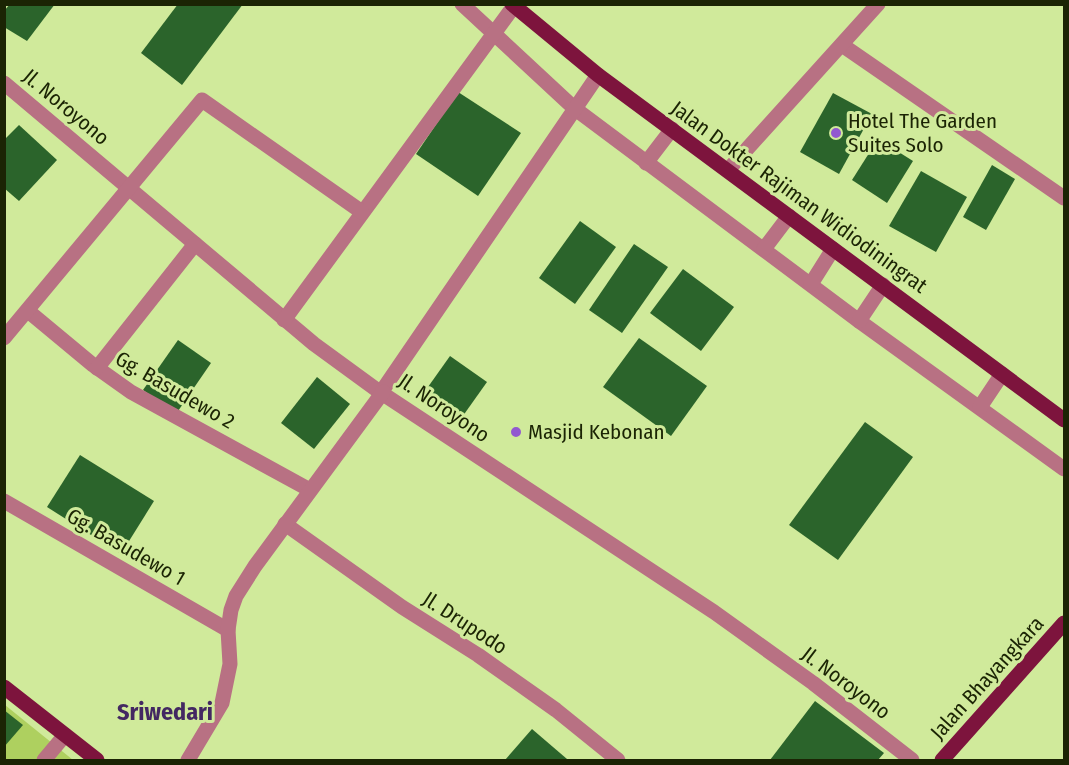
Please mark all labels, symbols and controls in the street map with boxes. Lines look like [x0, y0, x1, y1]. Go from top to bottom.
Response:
street label: Jl. Noroyono [18, 63, 114, 151]
street label: Jalan Dokter Rajiman Widiodiningrat [666, 95, 932, 299]
place label: Hotel The Garden Suites Solo [848, 108, 997, 158]
marker: Hotel The Garden Suites Solo [829, 126, 843, 140]
street label: Gg. Basudewo 2 [111, 345, 239, 435]
street label: Jl. Noroyono [393, 368, 495, 448]
place label: Masjid Kebonan [528, 419, 665, 445]
marker: Masjid Kebonan [509, 425, 523, 439]
street label: Gg. Basudewo 1 [62, 503, 190, 591]
street label: Jl. Drupodo [418, 586, 512, 660]
street label: Jalan Bhayangkara [925, 611, 1049, 745]
street label: Jl. Noroyono [796, 641, 896, 725]
district label: Sriwedari [117, 698, 213, 726]

